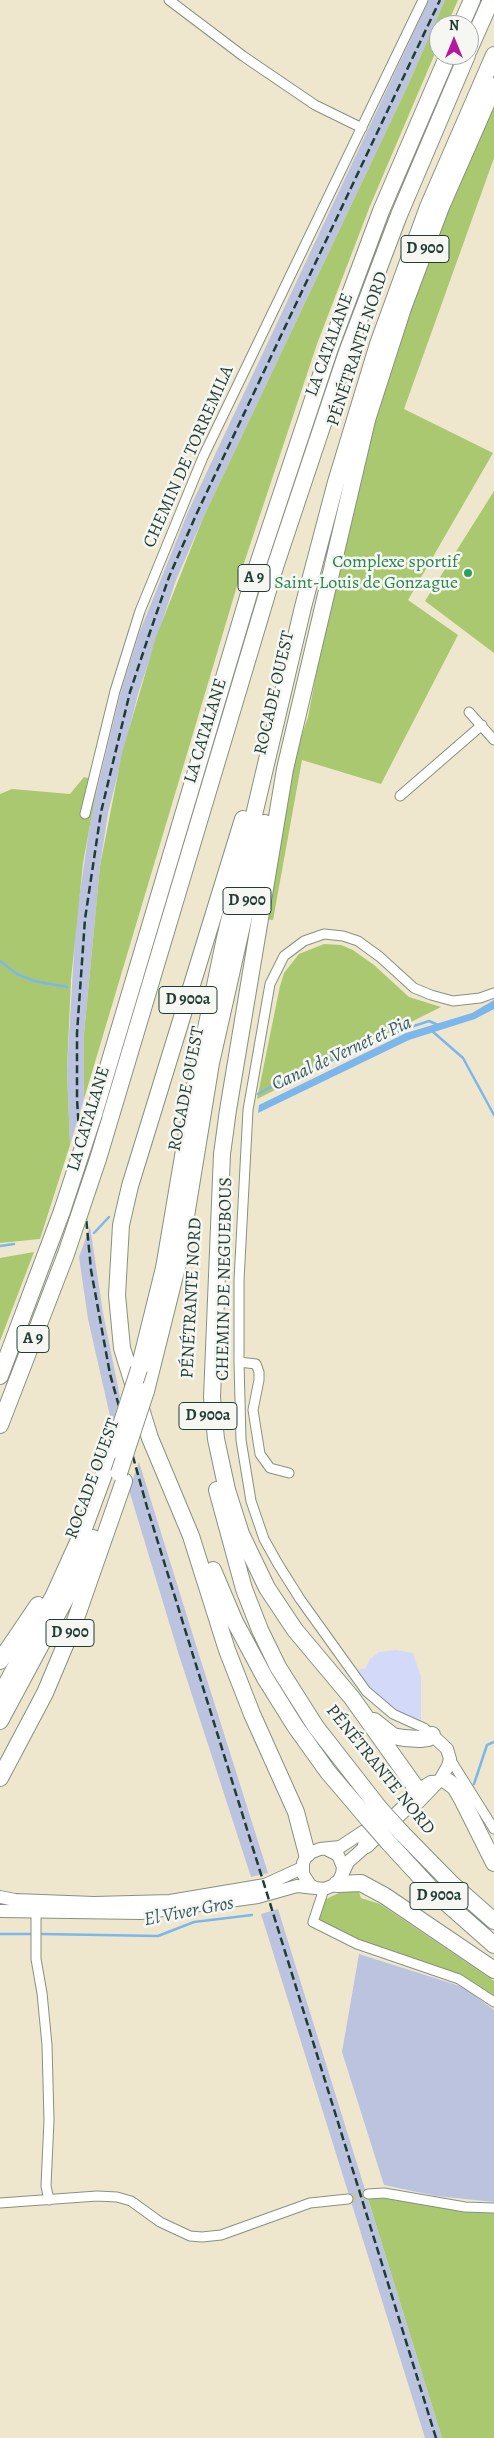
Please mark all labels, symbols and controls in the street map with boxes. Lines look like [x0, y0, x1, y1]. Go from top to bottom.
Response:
north arrow [429, 15, 479, 65]
text: N [449, 16, 459, 35]
road number: D 900 [401, 235, 449, 262]
street label: PÉNÉTRANTE NORD [323, 269, 393, 429]
street label: LA CATALANE [301, 290, 359, 400]
street label: CHEMIN DE TORREMILA [139, 363, 239, 551]
place label: Complexe sportif Saint-Louis de Gonzague [274, 552, 458, 594]
road number: A 9 [238, 564, 270, 592]
marker: Complexe sportif Saint-Louis de Gonzague [462, 567, 474, 579]
street label: ROCADE OUEST [250, 629, 300, 757]
street label: LA CATALANE [180, 676, 232, 786]
road number: D 900 [223, 888, 271, 914]
road number: D 900a [159, 986, 217, 1014]
water label: Canal de Vernet et Pia [268, 1012, 416, 1096]
street label: ROCADE OUEST [164, 1025, 210, 1153]
street label: LA CATALANE [63, 1064, 115, 1174]
street label: CHEMIN DE NEGUEBOUS [212, 1177, 238, 1381]
street label: PÉNÉTRANTE NORD [177, 1217, 207, 1379]
road number: A 9 [17, 1326, 49, 1352]
road number: D 900a [179, 1402, 237, 1430]
street label: ROCADE OUEST [61, 1416, 125, 1542]
road number: D 900 [46, 1620, 94, 1646]
street label: PÉNÉTRANTE NORD [321, 1701, 439, 1839]
road number: D 900a [410, 1882, 468, 1910]
water label: El Viver Gros [142, 1892, 236, 1932]

